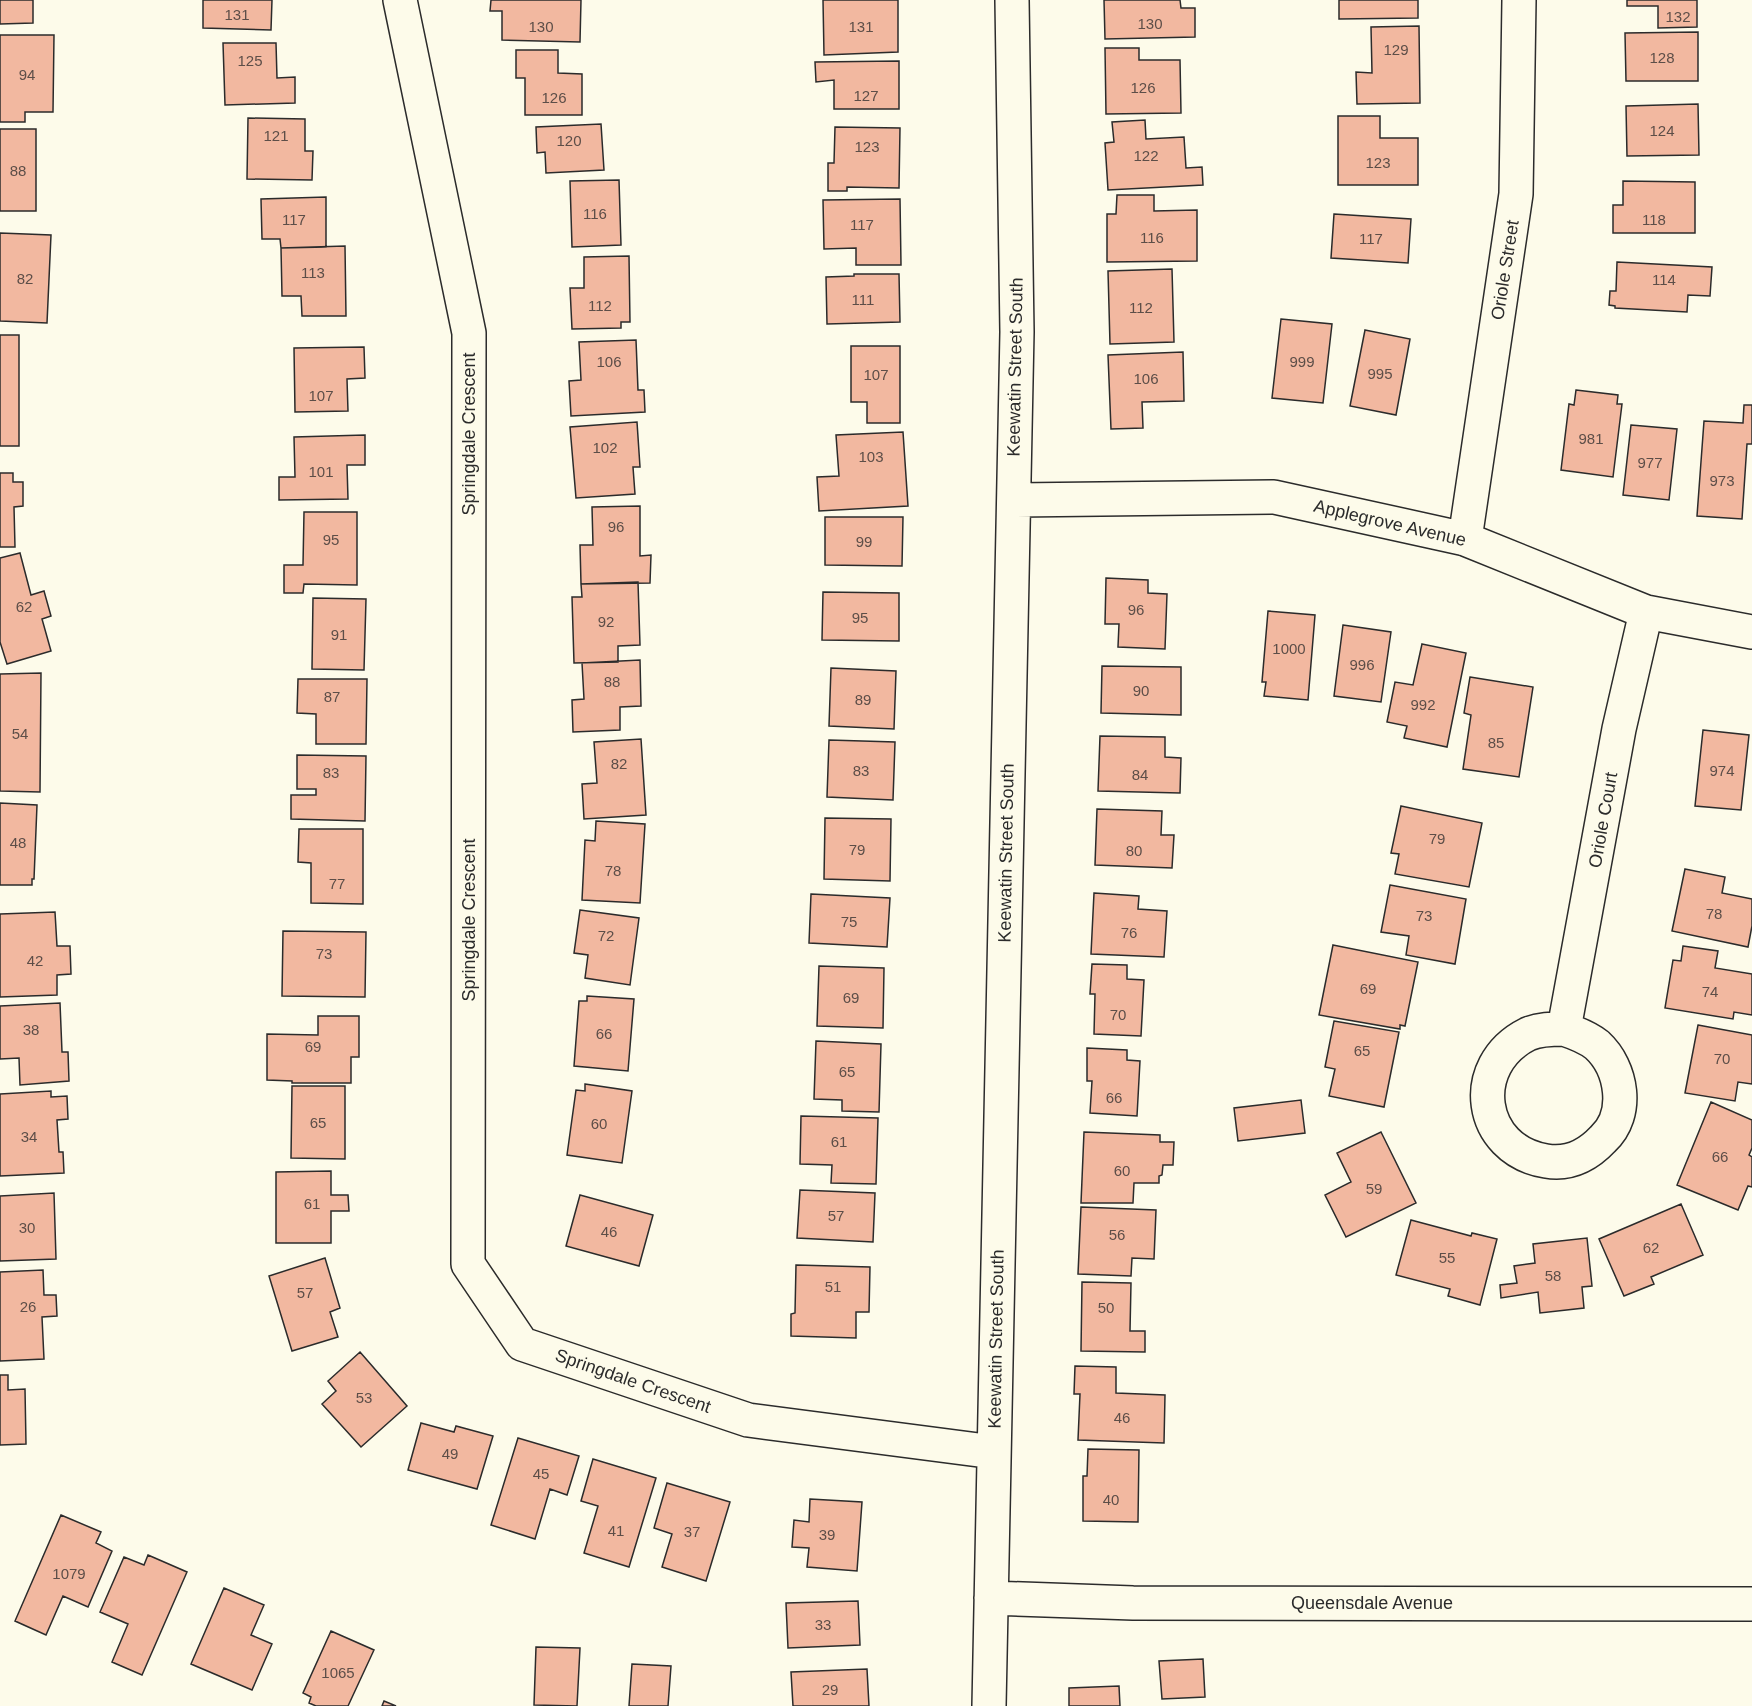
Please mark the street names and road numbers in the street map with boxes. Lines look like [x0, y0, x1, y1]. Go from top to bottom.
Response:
street label: Oriole Street [1487, 219, 1523, 321]
street label: Keewatin Street South [1003, 277, 1027, 457]
street label: Springdale Crescent [459, 352, 479, 516]
street label: Applegrove Avenue [1312, 496, 1468, 550]
street label: Keewatin Street South [994, 763, 1018, 943]
street label: Oriole Court [1585, 770, 1621, 870]
street label: Springdale Crescent [459, 838, 479, 1002]
street label: Keewatin Street South [984, 1249, 1008, 1429]
street label: Springdale Crescent [553, 1345, 713, 1417]
street label: Queensdale Avenue [1291, 1593, 1453, 1613]

